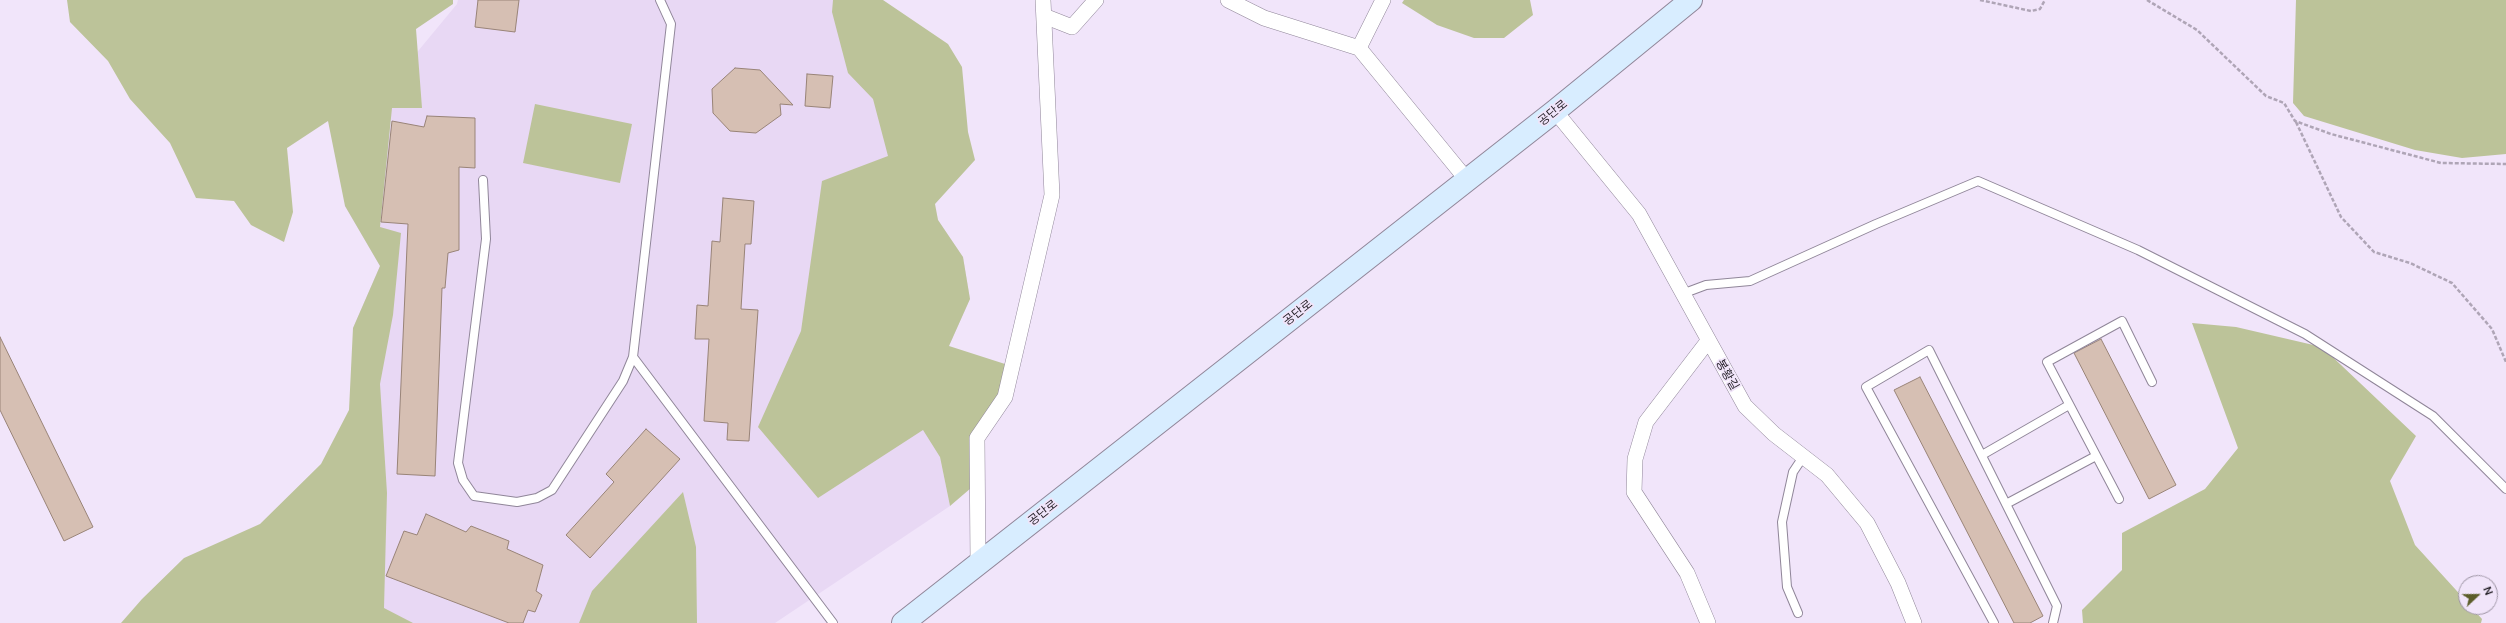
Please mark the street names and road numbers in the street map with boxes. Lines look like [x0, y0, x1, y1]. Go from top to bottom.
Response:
street label: 공단로 [1536, 97, 1570, 129]
street label: 공단로 [1281, 297, 1315, 329]
street label: 봉황길 [1712, 357, 1742, 393]
street label: 공단로 [1026, 497, 1060, 529]

